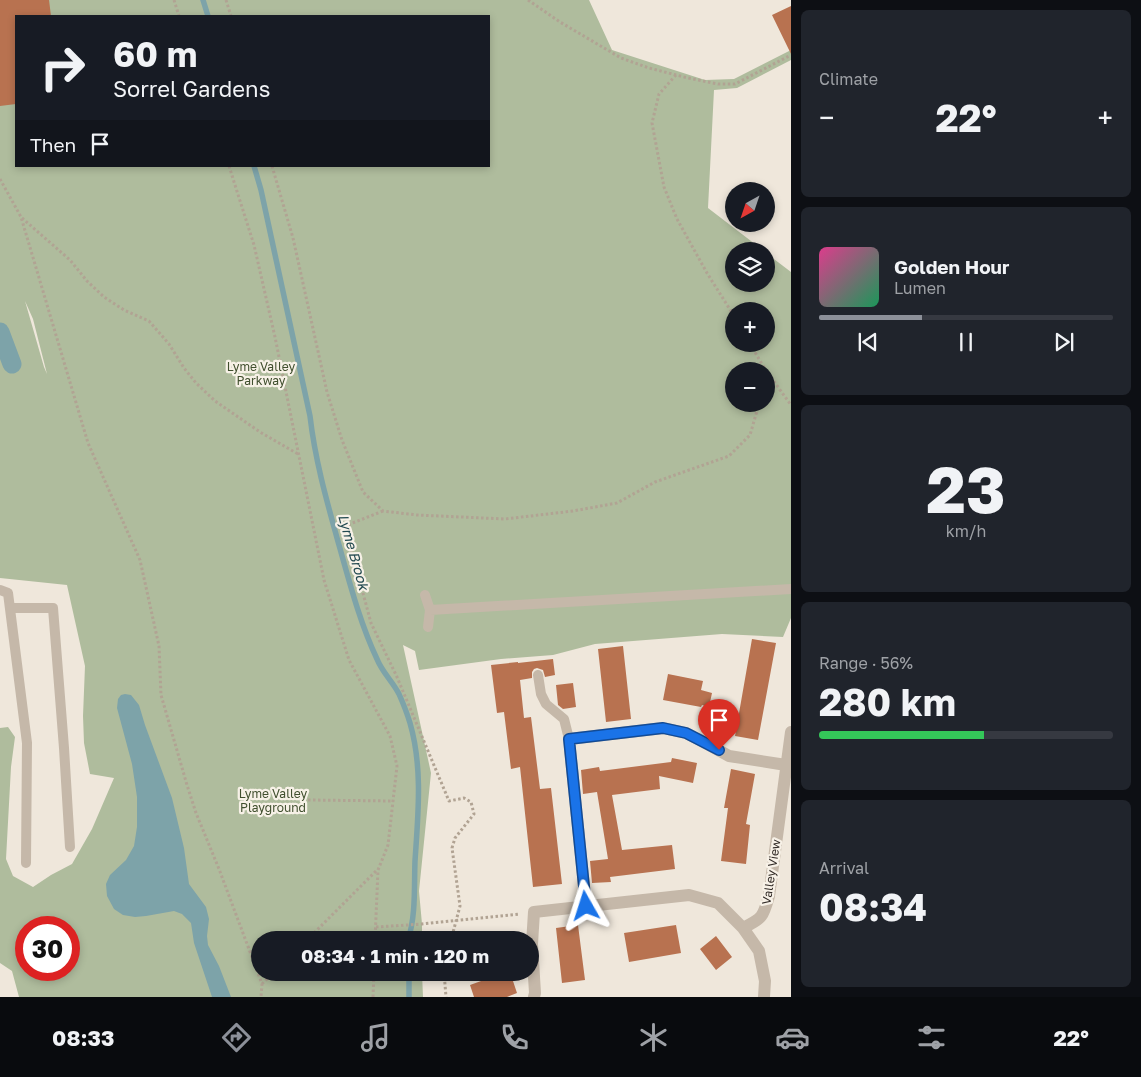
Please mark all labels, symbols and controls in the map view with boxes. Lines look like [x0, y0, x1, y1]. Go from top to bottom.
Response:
text: 60 m [113, 33, 197, 75]
icon: right [30, 35, 95, 100]
text: Climate [819, 69, 878, 89]
text: Sorrel Gardens [113, 75, 270, 102]
text: 22° [935, 95, 997, 140]
text: − [819, 101, 834, 134]
text: + [1098, 101, 1113, 134]
icon: arrive [86, 130, 114, 158]
text: Then [30, 133, 76, 156]
north arrow [725, 182, 775, 232]
map controls [725, 182, 775, 412]
button: layers [725, 242, 775, 292]
text: Golden Hour [894, 255, 1009, 278]
text: Lumen [894, 278, 946, 298]
button: + [725, 302, 775, 352]
icon: previous [854, 328, 882, 356]
icon: pause [952, 328, 980, 356]
icon: next [1050, 328, 1078, 356]
park label: Lyme Valley Parkway [227, 359, 295, 388]
button: − [725, 362, 775, 412]
text: 23 [926, 449, 1006, 527]
water label: Lyme Brook [335, 512, 374, 594]
text: km/h [946, 521, 986, 541]
text: Range · 56% [819, 653, 913, 673]
text: 280 km [819, 679, 956, 724]
pin [698, 699, 740, 750]
icon: arrive [705, 706, 733, 734]
park label: Lyme Valley Playground [239, 786, 307, 815]
street label: Valley View [758, 838, 784, 906]
text: Arrival [819, 858, 869, 878]
position arrow [559, 879, 611, 931]
text: 08:34 [819, 884, 927, 929]
speed limit sign: 30 [15, 916, 80, 981]
text: 08:34 · 1 min · 120 m [301, 944, 489, 967]
icon: directions [219, 1020, 254, 1055]
icon: music [358, 1020, 393, 1055]
icon: phone [497, 1020, 532, 1055]
icon: climate [636, 1020, 671, 1055]
icon: car [775, 1020, 810, 1055]
icon: filters [914, 1020, 949, 1055]
text: 08:33 [52, 1024, 114, 1051]
text: 22° [1053, 1024, 1089, 1051]

